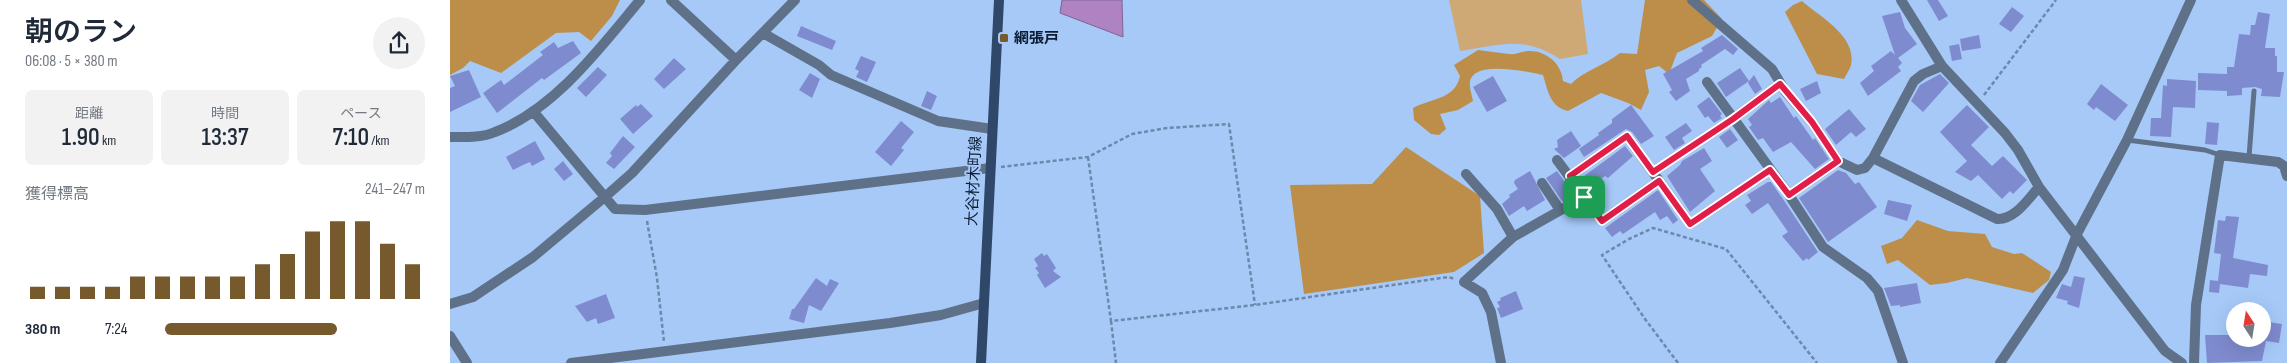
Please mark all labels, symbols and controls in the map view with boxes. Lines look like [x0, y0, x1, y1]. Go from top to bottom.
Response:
text: 朝のラン [25, 16, 137, 49]
button: share [373, 17, 425, 69]
place label: 網張戸 [1014, 29, 1059, 48]
marker: 網張戸 [998, 32, 1010, 44]
text: 06:08 · 5 × 380 m [25, 52, 118, 71]
text: 距離 [75, 105, 103, 122]
text: 時間 [211, 105, 239, 122]
text: ペース [340, 105, 382, 122]
text: 1.90 [62, 122, 100, 153]
text: 13:37 [202, 122, 248, 153]
text: 7:10 [333, 122, 369, 153]
text: km [100, 132, 116, 149]
text: /km [369, 132, 390, 149]
street label: 大谷材木町線 [962, 136, 986, 226]
pin [1563, 176, 1605, 218]
text: 241–247 m [365, 180, 425, 199]
icon: arrive [1570, 183, 1598, 211]
text: 獲得標高 [25, 185, 89, 204]
north arrow [2226, 302, 2271, 348]
map controls [2226, 302, 2271, 347]
text: 380 m [25, 320, 60, 339]
text: 7:24 [105, 320, 128, 339]

